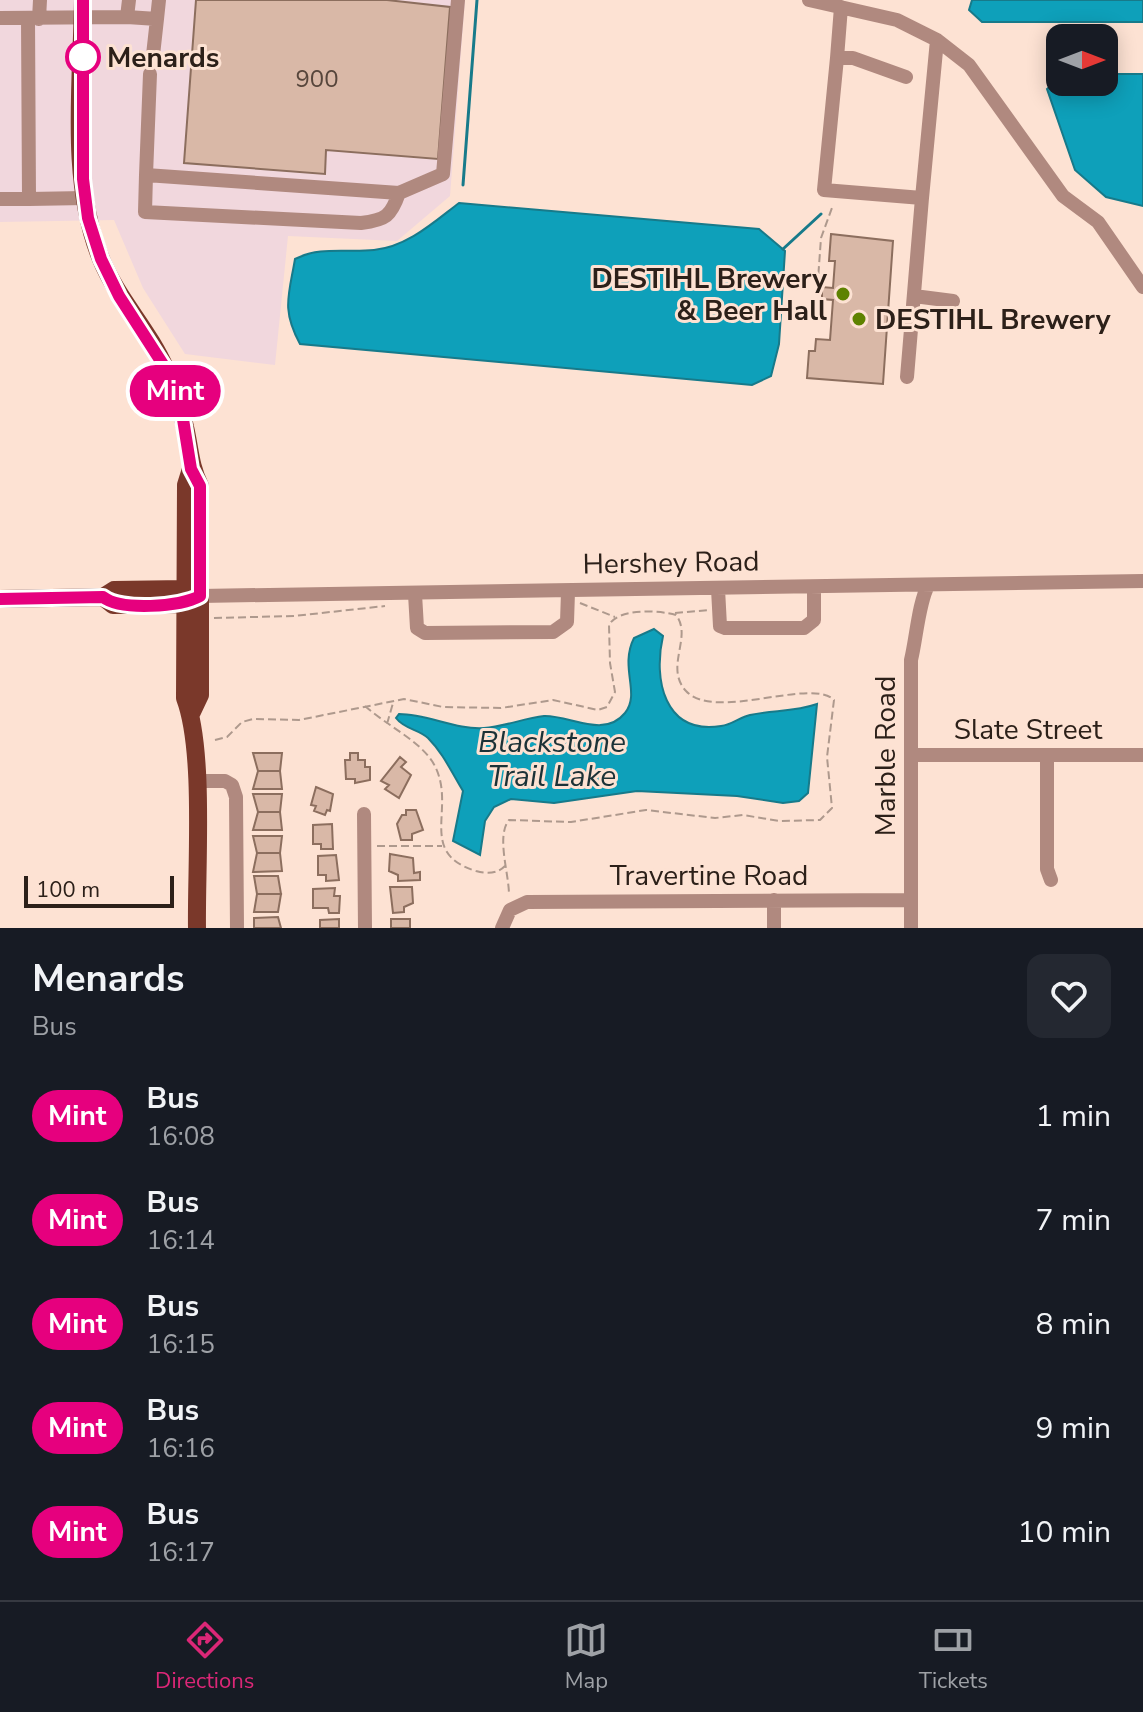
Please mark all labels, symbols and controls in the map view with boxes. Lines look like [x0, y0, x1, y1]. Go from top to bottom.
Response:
north arrow [1046, 24, 1118, 96]
map controls [1046, 24, 1118, 96]
place label: Menards [107, 39, 219, 77]
marker: Menards [66, 40, 100, 74]
house number: 900 [295, 63, 339, 95]
place label: DESTIHL Brewery & Beer Hall [591, 260, 827, 330]
marker: DESTIHL Brewery & Beer Hall [834, 285, 852, 303]
place label: DESTIHL Brewery [875, 301, 1111, 339]
marker: DESTIHL Brewery [850, 310, 868, 328]
line badge: Mint [119, 365, 231, 417]
text: Mint [146, 372, 204, 410]
street label: Hershey Road [582, 542, 760, 584]
street label: Marble Road [867, 676, 905, 836]
street label: Slate Street [954, 711, 1102, 749]
water label: Blackstone Trail Lake [478, 722, 626, 797]
street label: Travertine Road [610, 857, 808, 895]
scale bar [24, 872, 174, 908]
text: 100 m [36, 875, 100, 905]
text: Menards [32, 953, 185, 1004]
button: heart [1027, 954, 1111, 1038]
text: Bus [32, 1009, 77, 1044]
text: Bus [147, 1078, 199, 1119]
text: 1 min [1036, 1096, 1111, 1137]
text: Mint [48, 1097, 107, 1135]
text: 16:08 [147, 1119, 215, 1154]
text: Bus [147, 1182, 199, 1223]
text: 7 min [1036, 1200, 1111, 1241]
text: Mint [48, 1201, 107, 1239]
text: 16:14 [147, 1223, 215, 1258]
text: Bus [147, 1286, 199, 1327]
text: 8 min [1036, 1304, 1111, 1345]
text: Mint [48, 1305, 107, 1343]
text: 16:15 [147, 1327, 215, 1362]
text: Bus [147, 1390, 199, 1431]
text: 9 min [1036, 1408, 1111, 1449]
text: Mint [48, 1409, 107, 1447]
text: 16:16 [147, 1431, 215, 1466]
text: Bus [147, 1494, 199, 1535]
text: 10 min [1018, 1512, 1111, 1553]
text: Mint [48, 1513, 107, 1551]
text: 16:17 [147, 1535, 215, 1570]
tab: Directions [155, 1618, 254, 1696]
tab: Map [564, 1618, 608, 1696]
tab: Tickets [919, 1618, 988, 1696]

